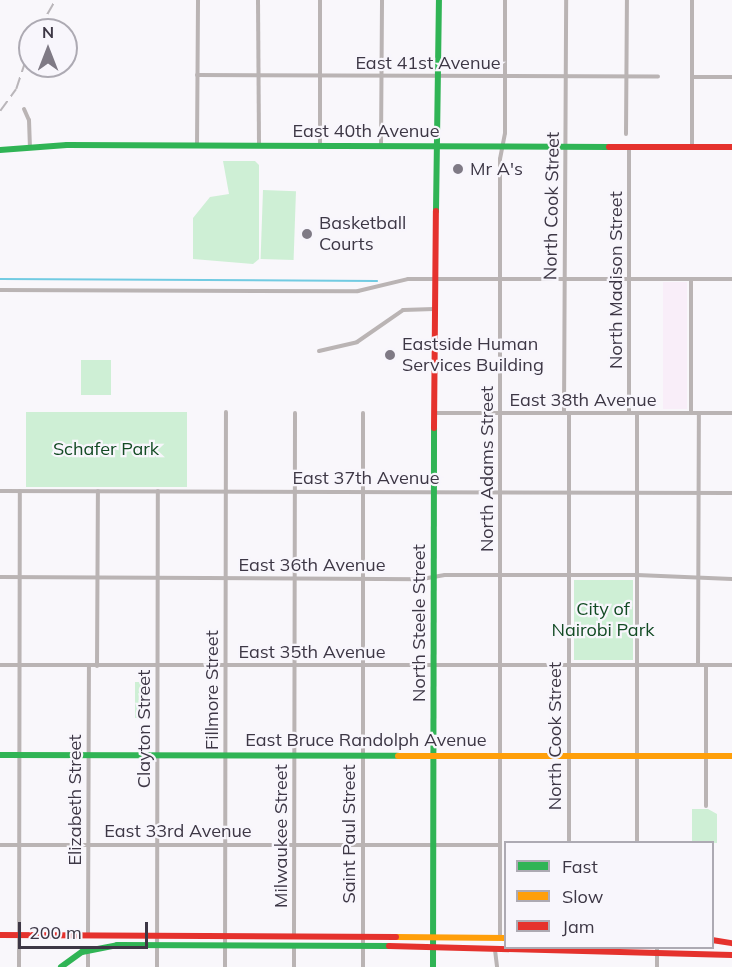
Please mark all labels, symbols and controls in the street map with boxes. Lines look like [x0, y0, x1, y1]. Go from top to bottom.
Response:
north arrow [18, 18, 78, 78]
text: N [42, 22, 54, 42]
street label: East 41st Avenue [355, 52, 501, 74]
street label: East 40th Avenue [293, 120, 439, 142]
street label: North Cook Street [540, 132, 564, 280]
place label: Mr A's [470, 158, 523, 180]
marker: Mr A's [451, 162, 465, 176]
street label: North Madison Street [605, 191, 627, 369]
place label: Basketball Courts [319, 213, 406, 256]
marker: Basketball Courts [300, 227, 314, 241]
place label: Eastside Human Services Building [402, 334, 544, 376]
marker: Eastside Human Services Building [383, 348, 397, 362]
street label: North Adams Street [476, 386, 498, 552]
street label: East 38th Avenue [510, 389, 656, 411]
park label: Schafer Park [53, 438, 159, 460]
street label: East 37th Avenue [293, 467, 439, 489]
street label: North Steele Street [408, 544, 430, 702]
street label: East 36th Avenue [239, 554, 385, 576]
park label: City of Nairobi Park [552, 599, 654, 642]
street label: Fillmore Street [201, 630, 223, 750]
street label: East 35th Avenue [239, 641, 385, 663]
street label: North Cook Street [544, 662, 566, 810]
street label: Clayton Street [133, 670, 155, 788]
street label: East Bruce Randolph Avenue [245, 729, 487, 751]
street label: Elizabeth Street [64, 734, 86, 866]
street label: Milwaukee Street [270, 764, 292, 908]
street label: Saint Paul Street [338, 764, 360, 904]
street label: East 33rd Avenue [104, 820, 252, 842]
legend [504, 841, 714, 949]
text: Fast [562, 855, 598, 878]
text: Slow [562, 885, 603, 908]
scale bar [21, 910, 152, 948]
text: Jam [562, 915, 595, 938]
text: 200 m [29, 921, 82, 944]

